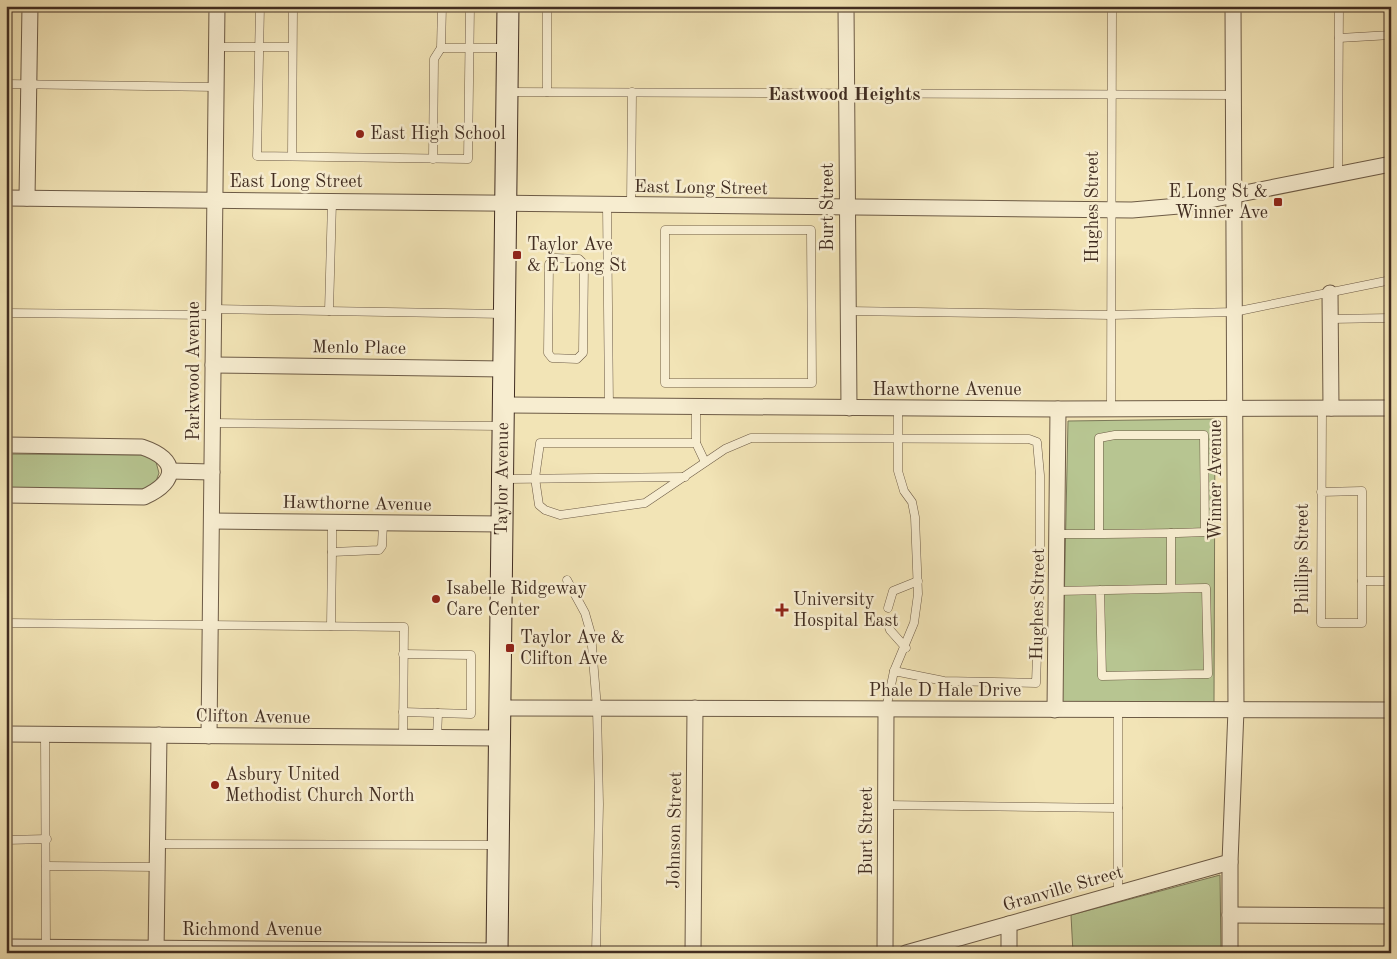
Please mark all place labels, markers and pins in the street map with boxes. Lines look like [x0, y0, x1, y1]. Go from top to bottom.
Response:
place label: East High School [370, 125, 506, 143]
marker: East High School [354, 128, 366, 140]
place label: E Long St & Winner Ave [1168, 183, 1268, 222]
marker: E Long St & Winner Ave [1272, 196, 1284, 208]
place label: Taylor Ave & E Long St [527, 236, 627, 275]
marker: Taylor Ave & E Long St [511, 249, 523, 261]
place label: Isabelle Ridgeway Care Center [446, 580, 587, 619]
place label: University Hospital East [793, 591, 899, 630]
marker: Isabelle Ridgeway Care Center [430, 593, 442, 605]
marker: University Hospital East [775, 603, 789, 617]
place label: Taylor Ave & Clifton Ave [520, 629, 625, 668]
marker: Taylor Ave & Clifton Ave [504, 642, 516, 654]
place label: Asbury United Methodist Church North [225, 766, 415, 805]
marker: Asbury United Methodist Church North [209, 779, 221, 791]

